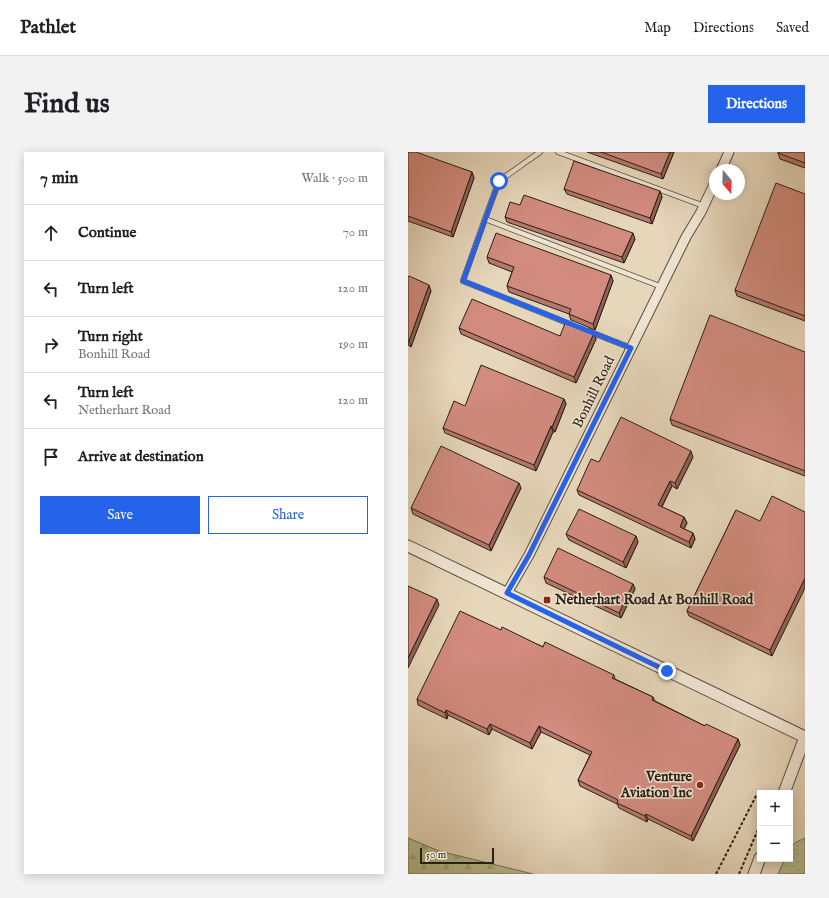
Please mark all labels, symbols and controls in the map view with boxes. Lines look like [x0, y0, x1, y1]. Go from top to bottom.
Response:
text: Pathlet [20, 16, 76, 40]
text: Map [644, 19, 671, 37]
text: Directions [693, 19, 754, 37]
text: Saved [776, 19, 809, 37]
button: Directions [708, 85, 805, 123]
text: Find us [24, 87, 110, 122]
north arrow [709, 164, 745, 200]
text: 7 min [40, 168, 78, 189]
text: Walk · 500 m [301, 170, 368, 187]
route start [490, 172, 508, 190]
icon: ahead [40, 222, 62, 244]
text: Continue [78, 223, 136, 242]
text: 70 m [343, 224, 368, 241]
icon: left [40, 278, 62, 300]
text: Turn left [78, 279, 134, 298]
text: 120 m [338, 280, 368, 297]
text: Turn right [78, 327, 143, 346]
icon: right [40, 334, 62, 356]
text: 190 m [338, 336, 368, 353]
text: Bonhill Road [78, 346, 150, 363]
street label: Bonhill Road [569, 353, 619, 431]
text: Turn left [78, 383, 134, 402]
icon: left [40, 390, 62, 412]
text: 120 m [338, 392, 368, 409]
text: Netherhart Road [78, 402, 171, 419]
icon: arrive [40, 446, 62, 468]
text: Arrive at destination [78, 447, 204, 466]
button: Save [40, 496, 200, 534]
button: Share [208, 496, 368, 534]
place label: Netherhart Road At Bonhill Road [554, 591, 754, 609]
marker: Netherhart Road At Bonhill Road [542, 595, 552, 605]
route end [658, 662, 676, 680]
place label: Venture Aviation Inc [620, 768, 693, 802]
marker: Venture Aviation Inc [695, 780, 705, 790]
map controls [757, 790, 793, 862]
button: + [757, 790, 793, 826]
button: − [757, 826, 793, 862]
scale bar [420, 846, 494, 865]
text: 50 m [426, 848, 446, 862]

